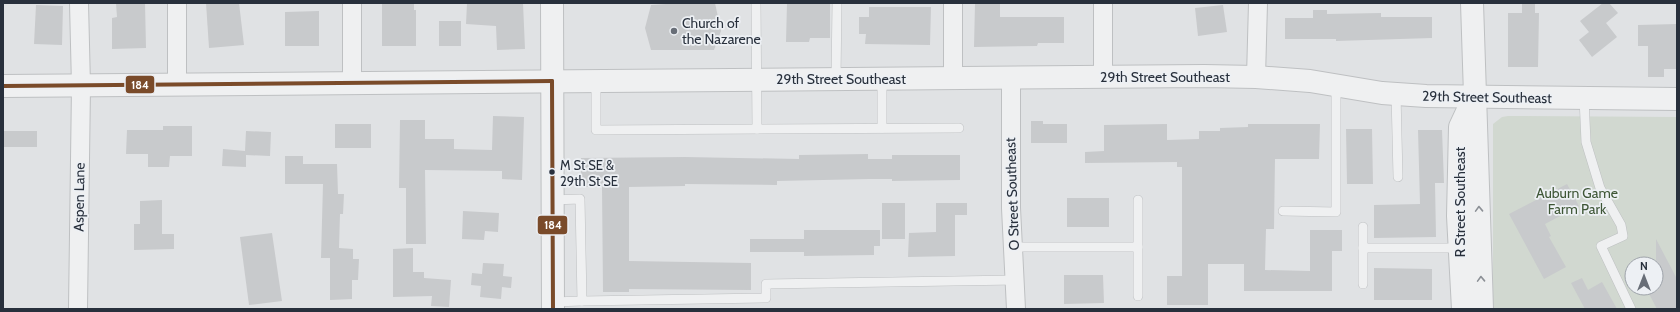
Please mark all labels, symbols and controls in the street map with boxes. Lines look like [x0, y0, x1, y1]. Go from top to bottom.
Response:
place label: Church of the Nazarene [682, 14, 761, 48]
marker: Church of the Nazarene [669, 26, 679, 36]
street label: 29th Street Southeast [1100, 68, 1230, 86]
street label: 29th Street Southeast [776, 70, 906, 88]
line badge: 184 [125, 75, 155, 94]
text: 184 [131, 78, 149, 92]
street label: 29th Street Southeast [1422, 87, 1552, 107]
street label: O Street Southeast [1001, 137, 1023, 251]
street label: R Street Southeast [1451, 146, 1469, 257]
place label: M St SE & 29th St SE [560, 157, 618, 189]
street label: Aspen Lane [69, 162, 89, 232]
marker: M St SE & 29th St SE [547, 167, 557, 177]
park label: Auburn Game Farm Park [1536, 184, 1618, 218]
one-way arrow [1475, 206, 1483, 212]
line badge: 184 [537, 215, 568, 235]
text: 184 [544, 218, 562, 232]
north arrow [1624, 256, 1664, 296]
text: N [1640, 259, 1648, 273]
one-way arrow [1477, 276, 1486, 282]

